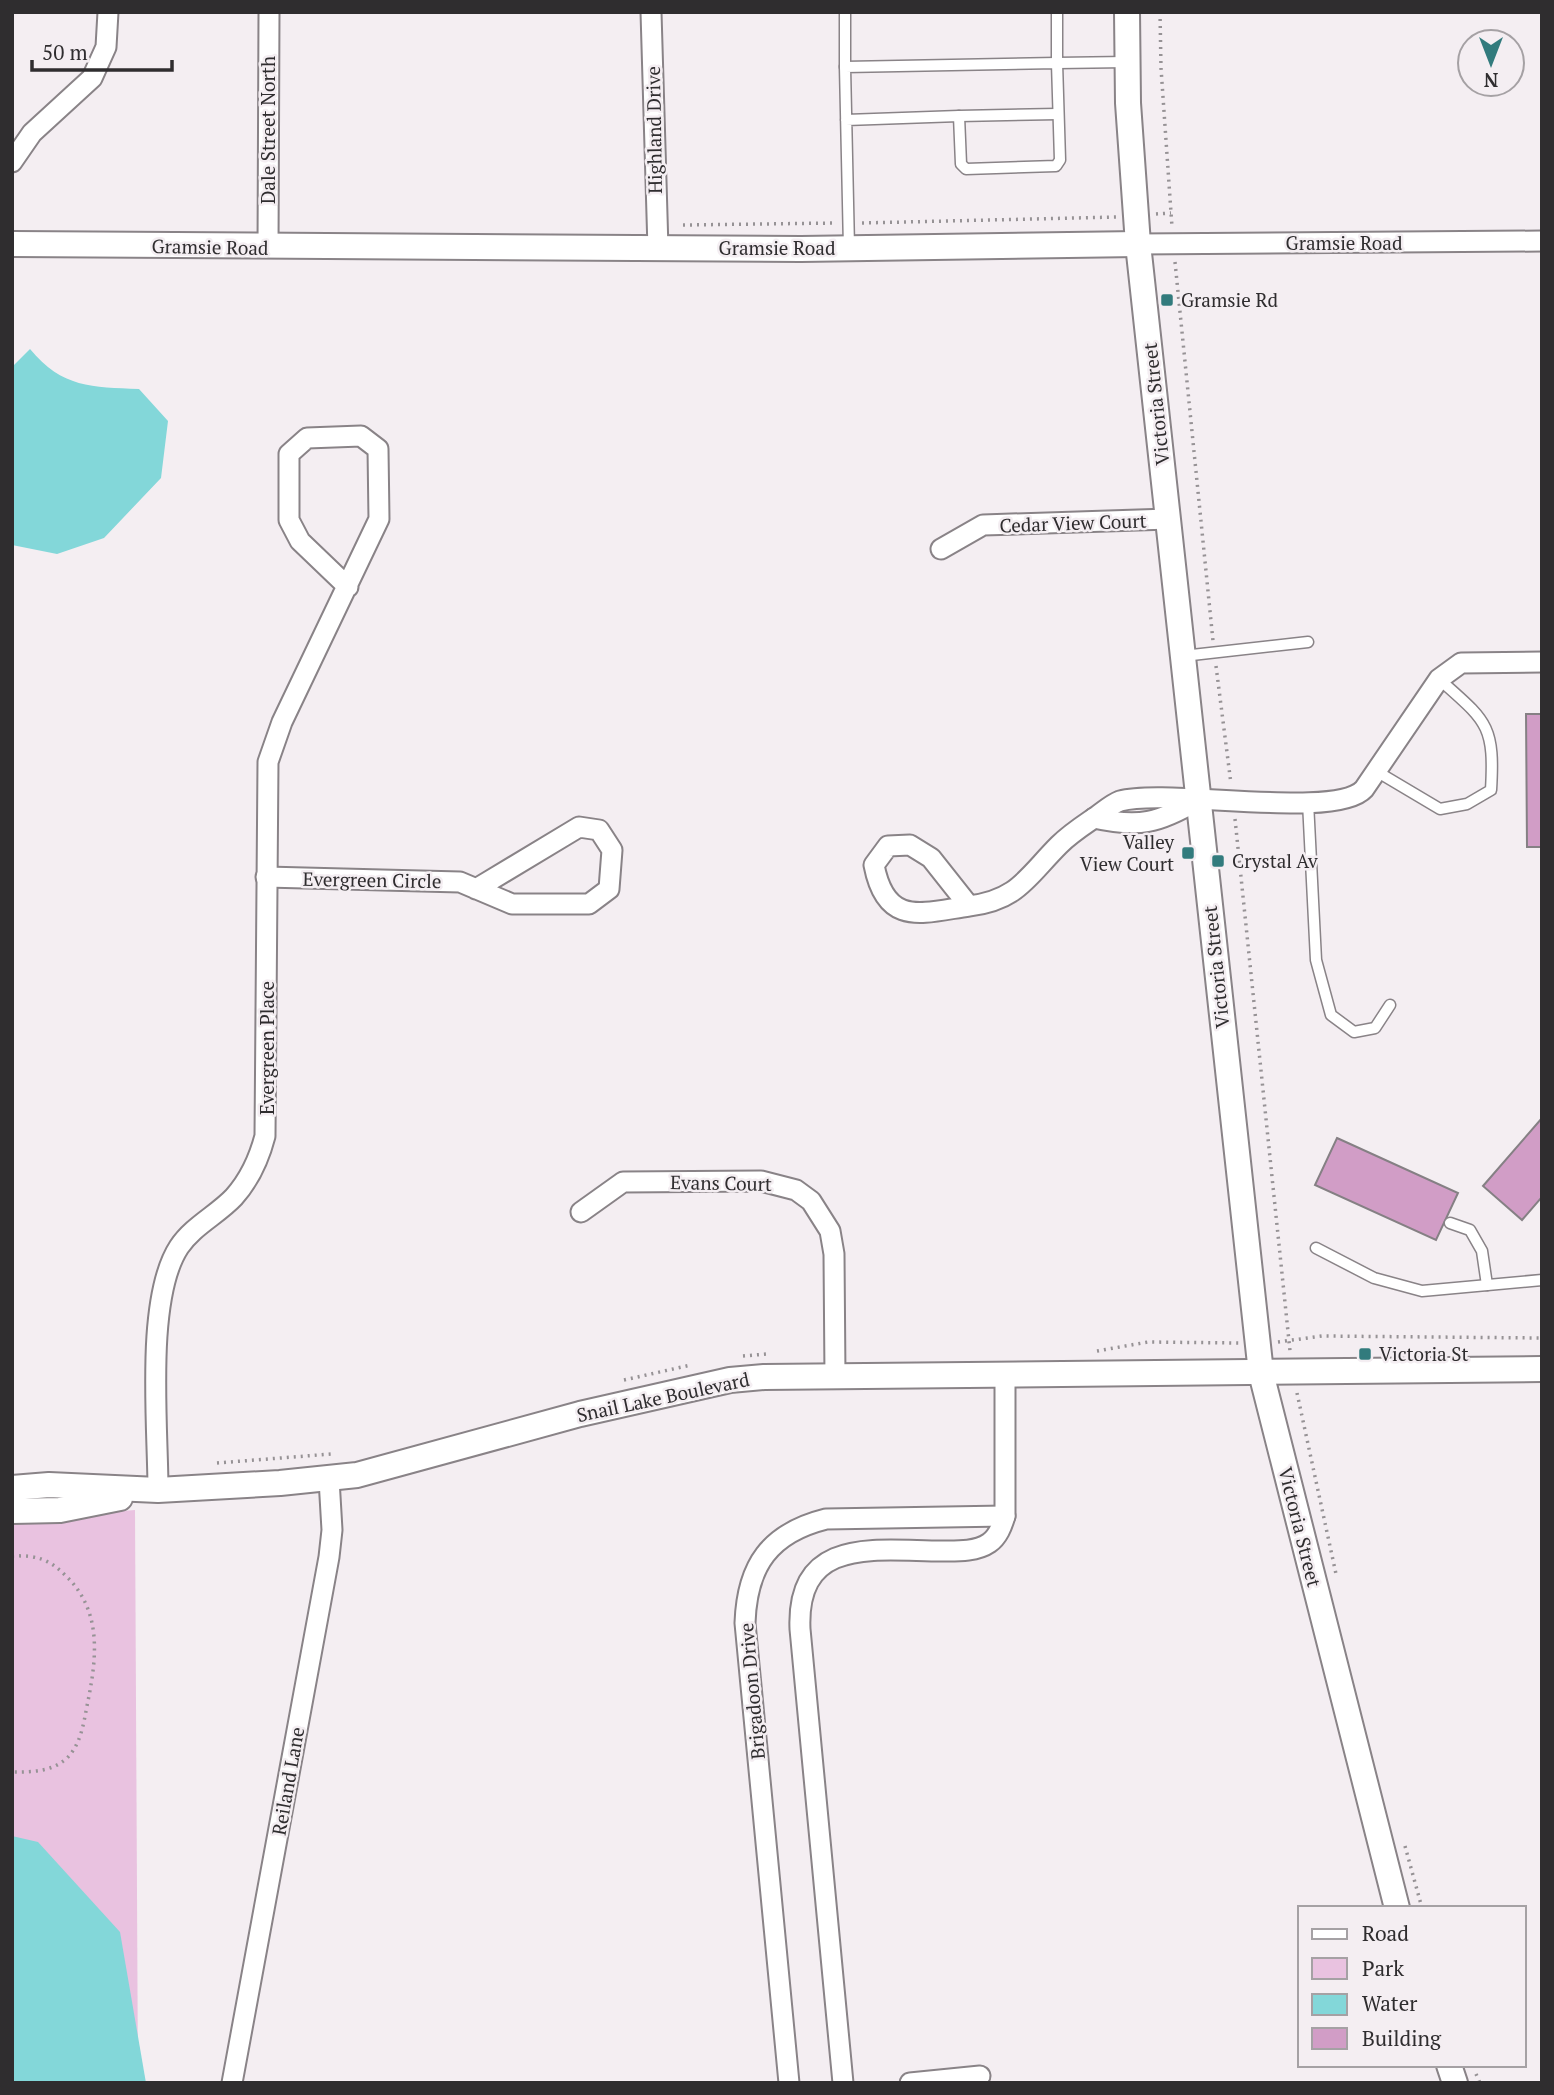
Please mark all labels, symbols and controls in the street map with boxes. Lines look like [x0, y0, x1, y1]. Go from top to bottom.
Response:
scale bar [32, 28, 172, 72]
north arrow [1456, 28, 1526, 98]
text: 50 m [42, 38, 88, 66]
street label: Dale Street North [255, 56, 280, 204]
street label: Highland Drive [640, 66, 667, 194]
text: N [1483, 68, 1498, 93]
street label: Gramsie Road [1286, 230, 1403, 255]
street label: Gramsie Road [151, 233, 269, 260]
street label: Gramsie Road [719, 235, 836, 260]
place label: Gramsie Rd [1181, 287, 1279, 312]
marker: Gramsie Rd [1159, 292, 1175, 308]
street label: Victoria Street [1137, 342, 1174, 467]
street label: Cedar View Court [999, 507, 1147, 538]
place label: Valley View Court [1080, 829, 1174, 876]
marker: Valley View Court [1180, 845, 1196, 861]
place label: Crystal Av [1232, 848, 1318, 873]
marker: Crystal Av [1210, 853, 1226, 869]
street label: Evergreen Circle [302, 866, 442, 893]
street label: Victoria Street [1197, 905, 1234, 1030]
street label: Evergreen Place [254, 981, 279, 1115]
street label: Evans Court [670, 1169, 772, 1196]
place label: Victoria St [1379, 1341, 1469, 1366]
marker: Victoria St [1357, 1346, 1373, 1362]
street label: Snail Lake Boulevard [574, 1366, 752, 1427]
street label: Victoria Street [1273, 1464, 1327, 1590]
street label: Brigadoon Drive [733, 1622, 770, 1760]
street label: Reiland Lane [266, 1725, 309, 1837]
legend [1298, 1906, 1526, 2067]
text: Road [1362, 1919, 1409, 1947]
text: Park [1362, 1954, 1404, 1982]
text: Water [1362, 1989, 1417, 2017]
text: Building [1362, 2024, 1442, 2052]

